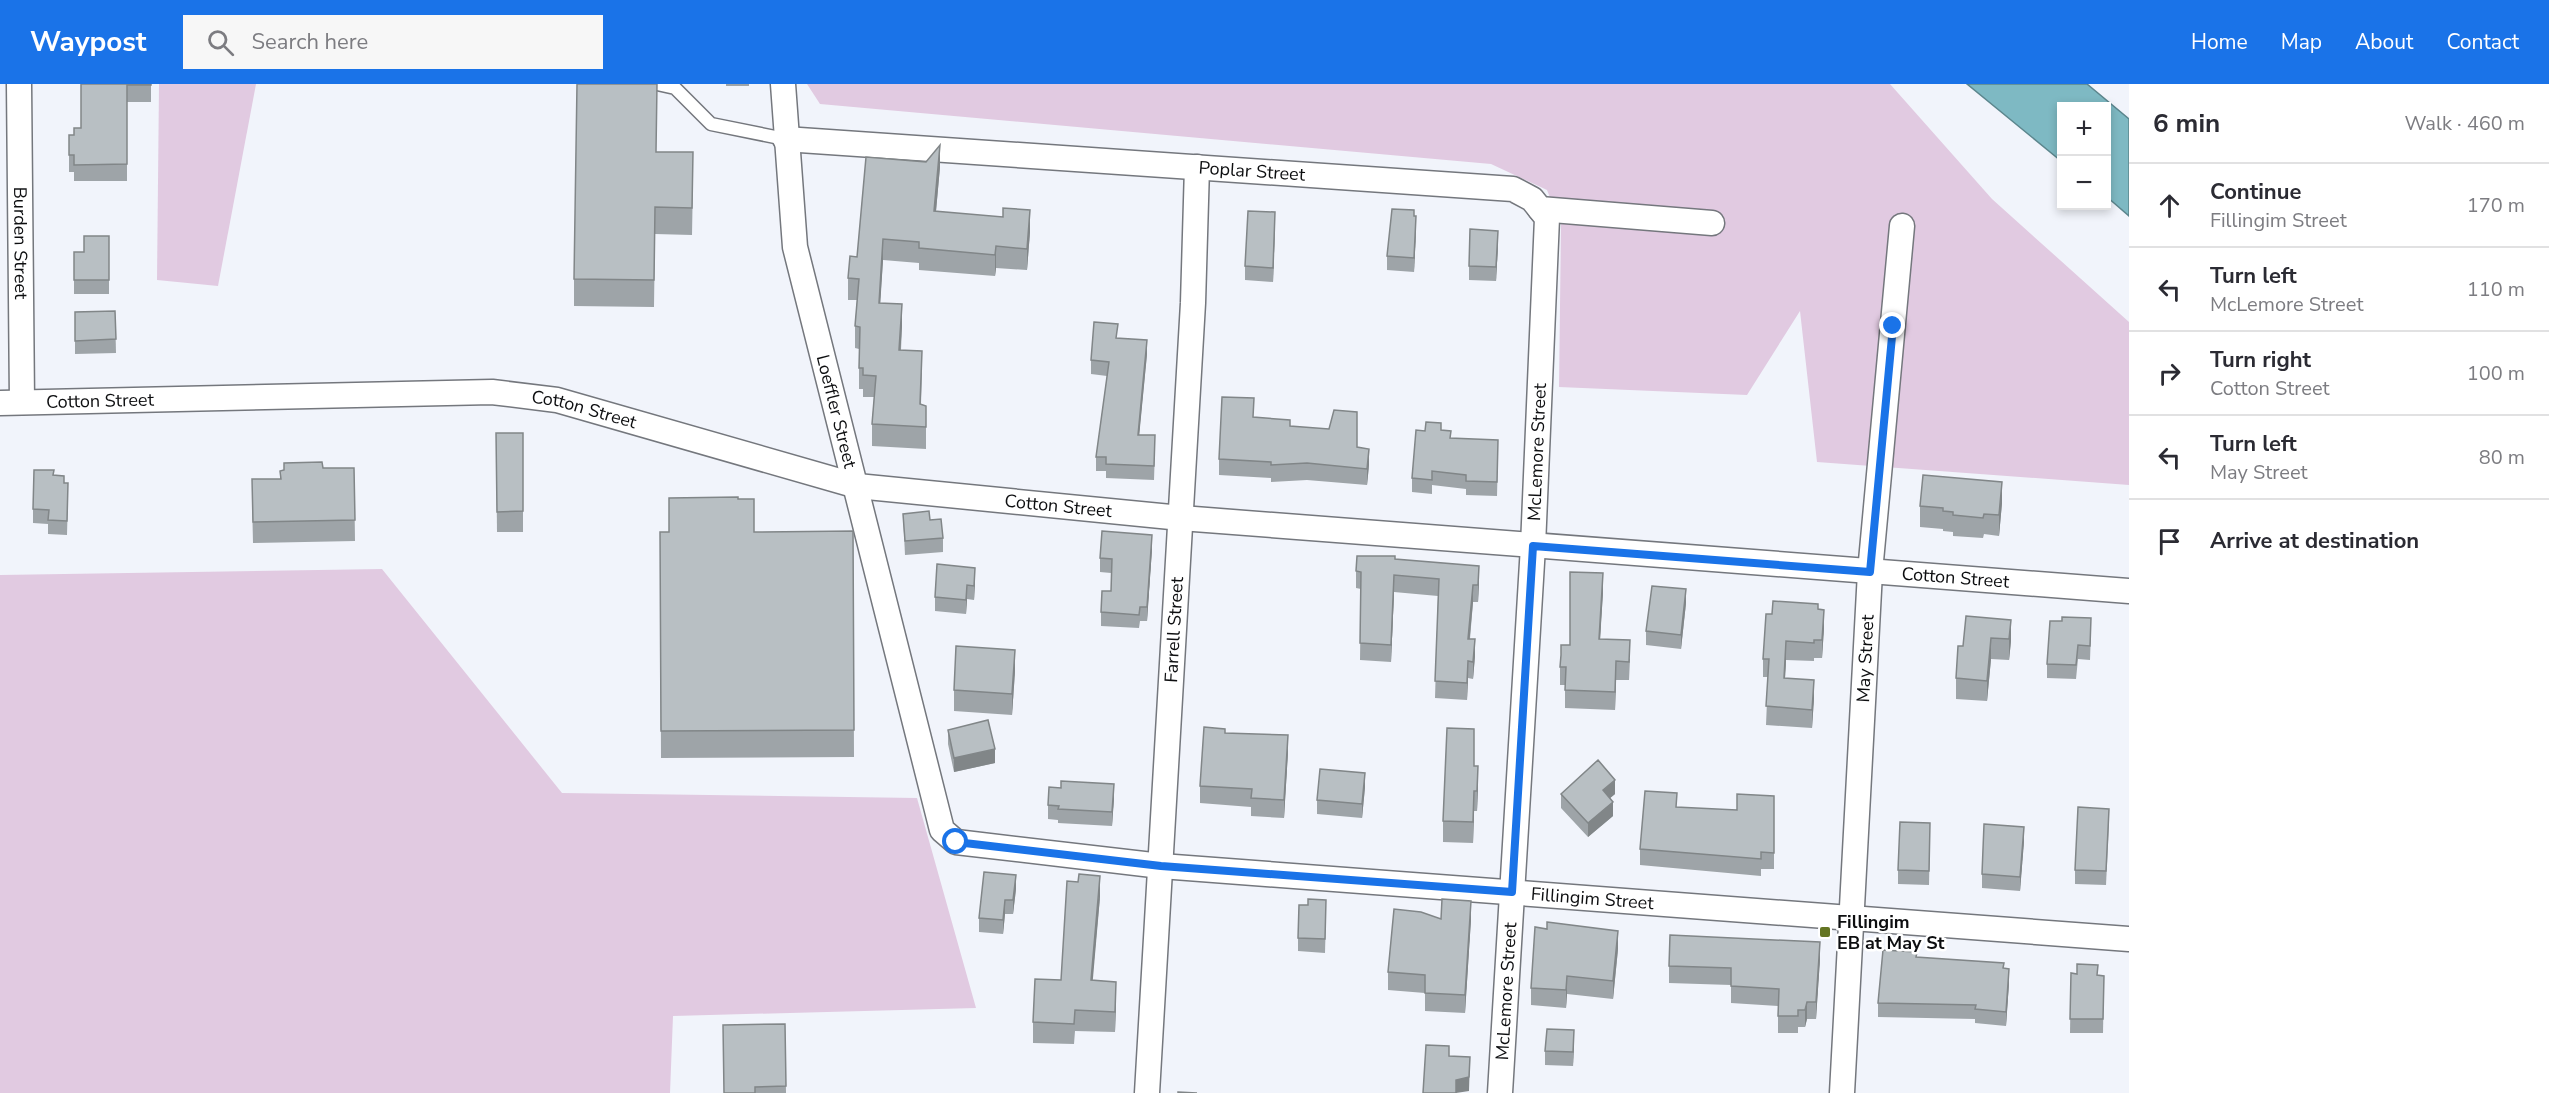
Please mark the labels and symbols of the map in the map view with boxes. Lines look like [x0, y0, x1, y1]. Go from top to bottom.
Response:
street label: Poplar Street [1198, 155, 1307, 187]
street label: Burden Street [8, 187, 33, 300]
route end [1879, 312, 1905, 338]
street label: Loeffler Street [811, 352, 862, 471]
street label: McLemore Street [1522, 382, 1552, 522]
street label: Cotton Street [530, 385, 640, 434]
street label: Cotton Street [46, 388, 155, 414]
street label: Cotton Street [1004, 489, 1114, 523]
street label: Cotton Street [1901, 562, 2011, 594]
street label: Farrell Street [1159, 576, 1189, 683]
street label: May Street [1851, 613, 1880, 703]
route start [942, 828, 968, 854]
street label: Fillingim Street [1530, 882, 1655, 915]
place label: Fillingim EB at May St [1837, 910, 1945, 955]
street label: McLemore Street [1490, 921, 1522, 1061]
marker: Fillingim EB at May St [1818, 925, 1832, 939]

